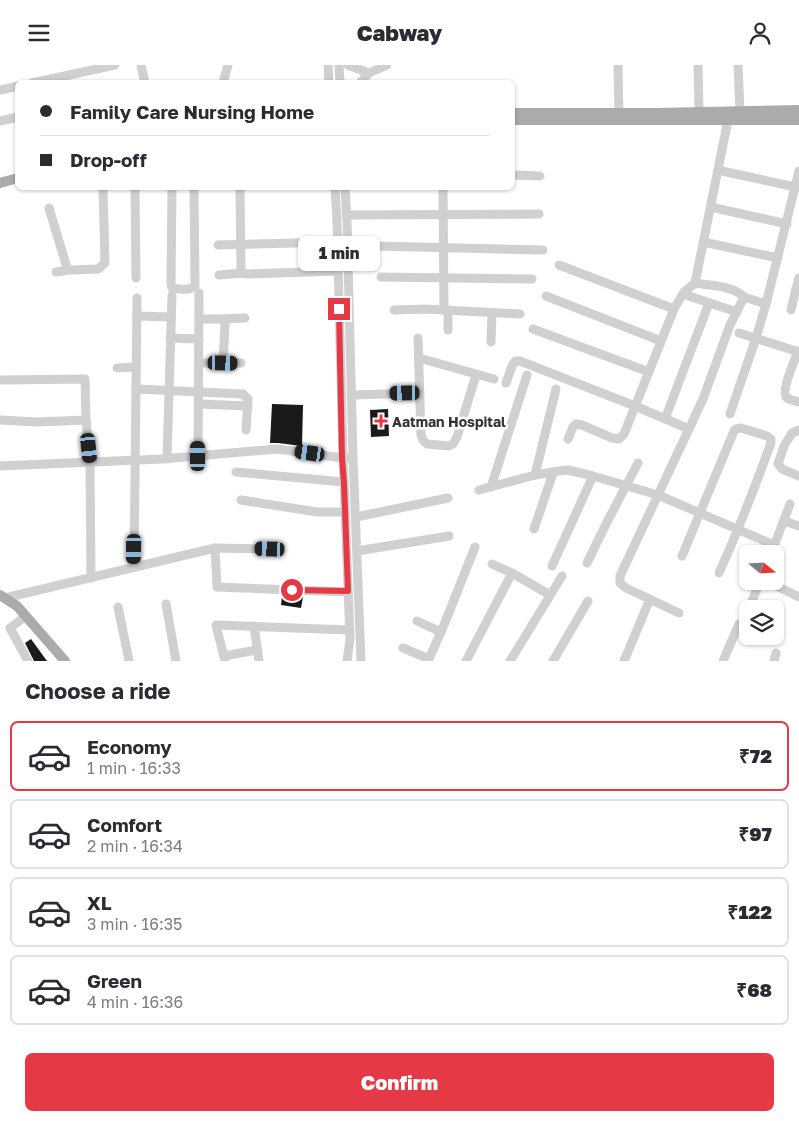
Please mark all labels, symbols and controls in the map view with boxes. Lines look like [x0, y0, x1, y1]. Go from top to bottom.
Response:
icon: menu [25, 19, 53, 47]
text: Cabway [357, 19, 442, 46]
icon: person [746, 19, 774, 47]
text: Family Care Nursing Home [70, 100, 314, 123]
text: Drop-off [70, 148, 147, 171]
callout: 1 min [298, 237, 380, 271]
text: 1 min [319, 243, 359, 263]
route end [328, 298, 350, 320]
car [207, 355, 238, 371]
car [389, 385, 420, 401]
place label: Aatman Hospital [392, 413, 506, 430]
marker: Aatman Hospital [374, 414, 388, 428]
car [79, 432, 98, 464]
car [190, 441, 205, 471]
car [294, 443, 325, 463]
car [126, 534, 141, 564]
car [254, 541, 285, 557]
north arrow [739, 545, 784, 590]
map controls [739, 545, 784, 645]
route start [281, 579, 303, 601]
button: layers [739, 600, 784, 645]
text: Choose a ride [25, 677, 171, 704]
icon: car [27, 734, 72, 779]
text: Economy [87, 735, 172, 758]
text: ₹72 [739, 744, 772, 767]
text: 1 min · 16:33 [87, 758, 181, 778]
icon: car [27, 812, 72, 857]
text: Comfort [87, 813, 162, 836]
text: ₹97 [738, 822, 772, 845]
text: 2 min · 16:34 [87, 836, 183, 856]
icon: car [27, 890, 72, 935]
text: XL [87, 891, 112, 914]
text: ₹122 [728, 900, 772, 923]
text: 3 min · 16:35 [87, 914, 182, 934]
icon: car [27, 968, 72, 1013]
text: Green [87, 969, 142, 992]
text: ₹68 [736, 978, 772, 1001]
text: 4 min · 16:36 [87, 992, 183, 1012]
button: Confirm [25, 1053, 774, 1111]

